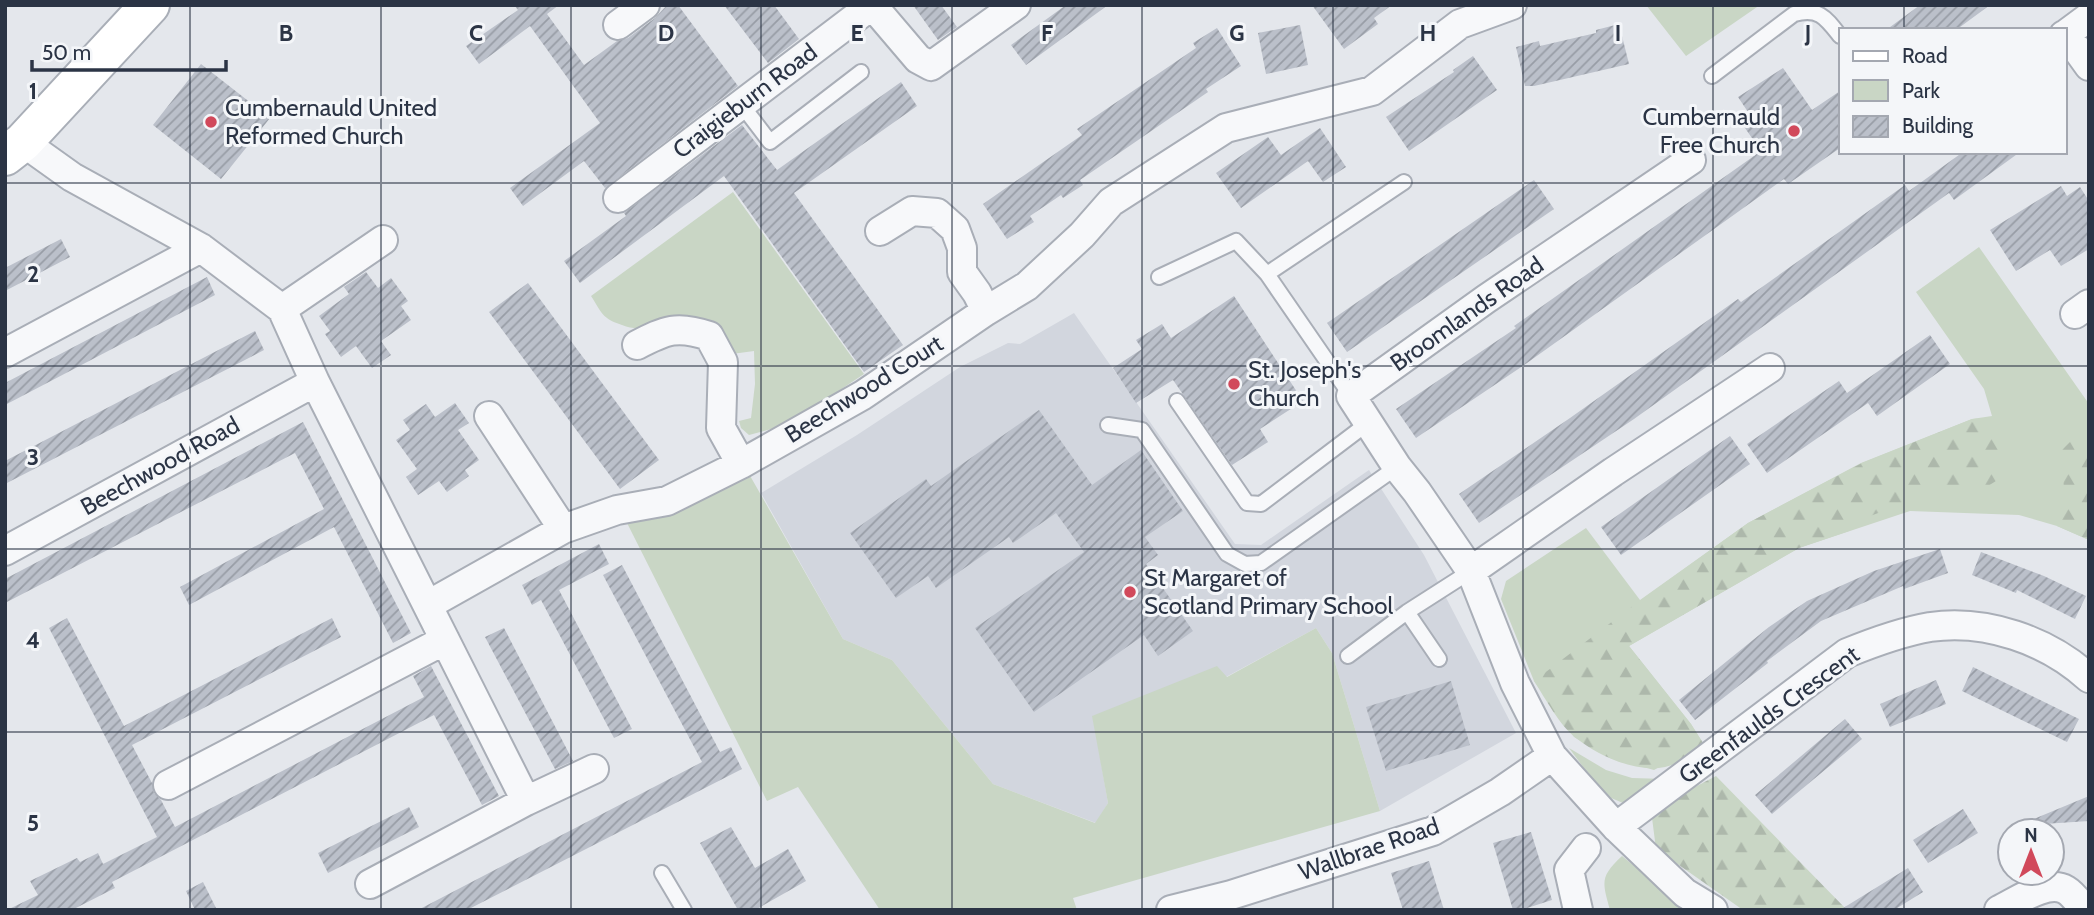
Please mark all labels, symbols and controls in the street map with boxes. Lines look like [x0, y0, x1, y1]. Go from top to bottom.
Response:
text: B [279, 19, 293, 47]
text: C [469, 19, 483, 47]
text: D [658, 19, 674, 47]
text: E [850, 19, 864, 47]
text: F [1041, 19, 1053, 47]
text: G [1229, 19, 1245, 47]
text: H [1420, 19, 1436, 47]
text: I [1615, 19, 1621, 47]
text: J [1804, 19, 1811, 47]
scale bar [32, 28, 226, 72]
legend [1839, 28, 2066, 154]
street label: Craigieburn Road [667, 37, 822, 164]
text: 50 m [42, 40, 91, 65]
text: Road [1902, 43, 1948, 68]
text: 1 [29, 77, 37, 105]
text: Park [1902, 78, 1940, 103]
place label: Cumbernauld United Reformed Church [225, 93, 437, 150]
place label: Cumbernauld Free Church [1642, 102, 1780, 159]
text: Building [1902, 113, 1974, 138]
marker: Cumbernauld United Reformed Church [203, 114, 219, 130]
marker: Cumbernauld Free Church [1786, 123, 1802, 139]
street label: Broomlands Road [1385, 250, 1549, 377]
text: 2 [27, 260, 39, 288]
street label: Beechwood Court [779, 328, 948, 449]
place label: St. Joseph's Church [1248, 355, 1361, 412]
marker: St. Joseph's Church [1226, 376, 1242, 392]
street label: Beechwood Road [75, 410, 244, 521]
text: 3 [27, 443, 39, 471]
place label: St Margaret of Scotland Primary School [1144, 563, 1393, 620]
marker: St Margaret of Scotland Primary School [1122, 584, 1138, 600]
text: 4 [26, 626, 40, 654]
street label: Greenfaulds Crescent [1673, 639, 1864, 790]
text: 5 [27, 809, 39, 837]
street label: Wallbrae Road [1295, 811, 1443, 886]
north arrow [1996, 817, 2066, 887]
text: N [2024, 824, 2038, 847]

